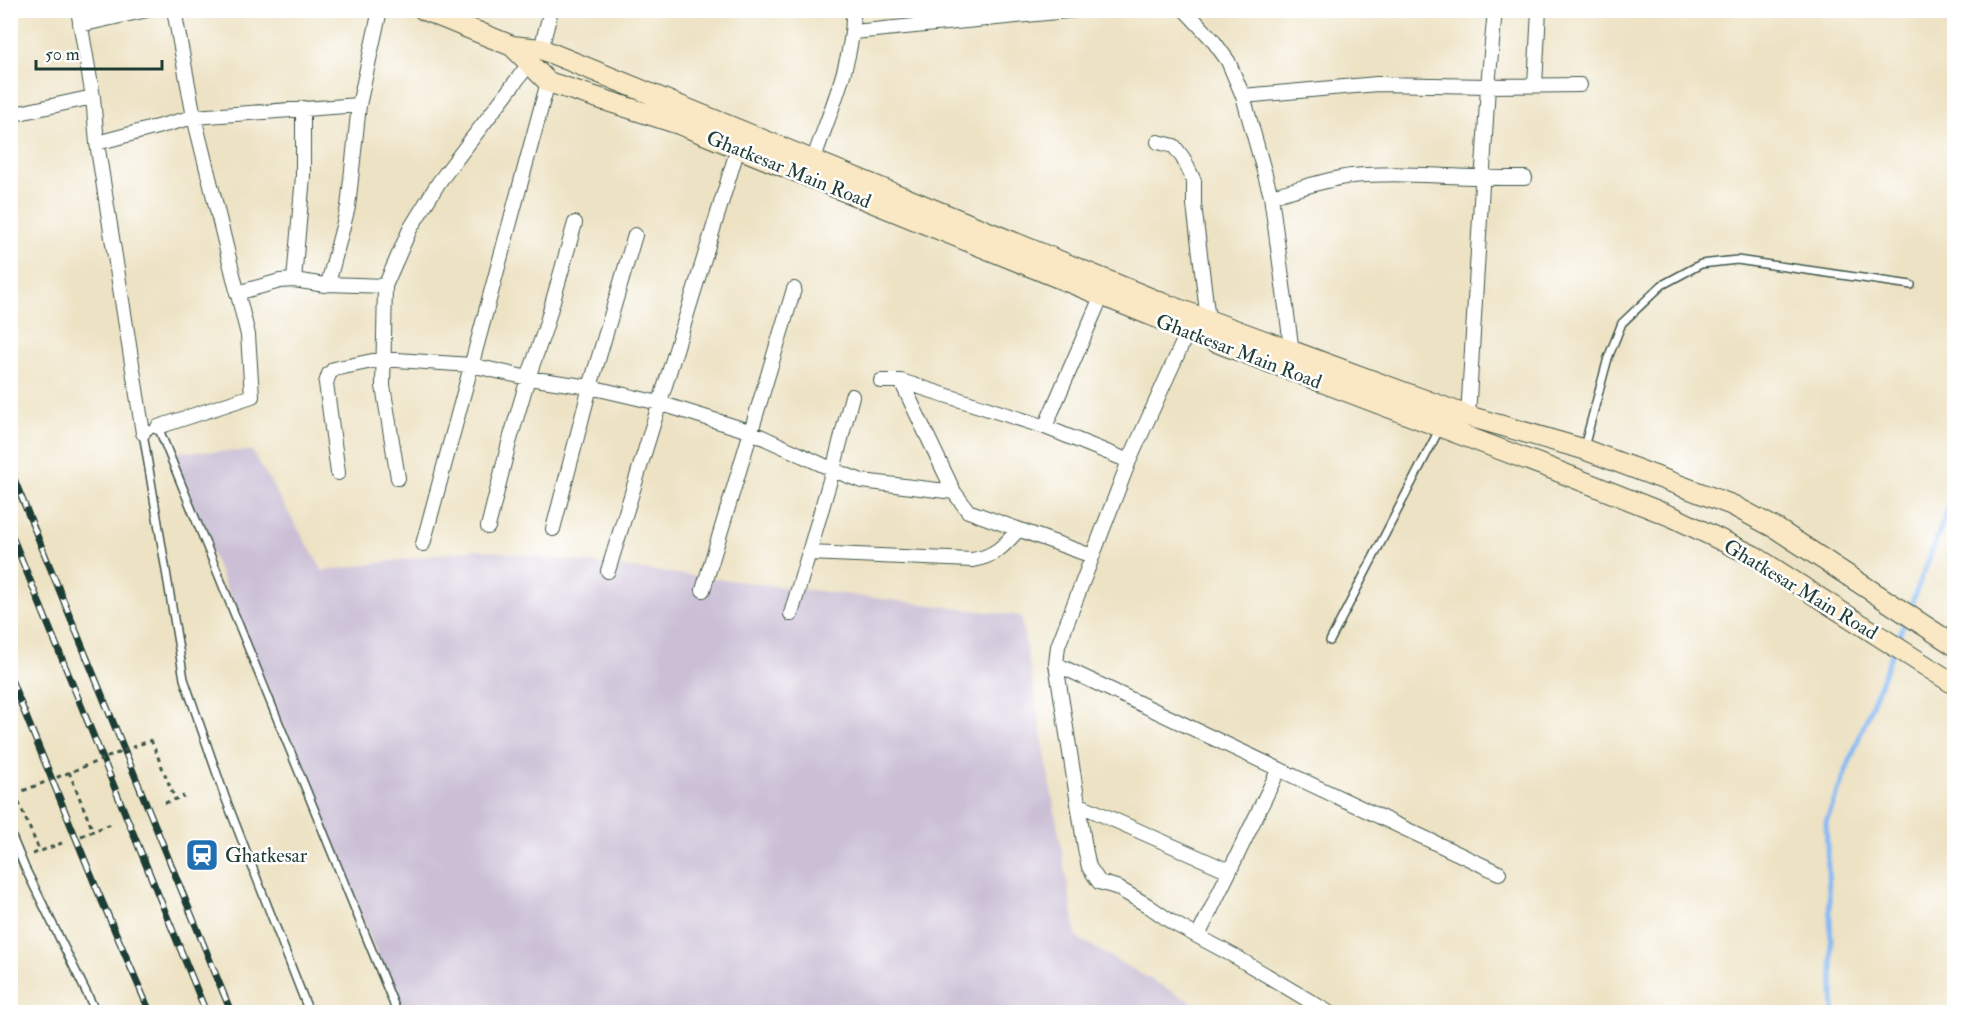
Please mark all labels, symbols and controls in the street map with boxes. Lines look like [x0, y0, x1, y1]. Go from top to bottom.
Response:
scale bar [36, 33, 162, 71]
text: 50 m [45, 43, 80, 66]
street label: Ghatkesar Main Road [703, 125, 875, 214]
street label: Ghatkesar Main Road [1152, 308, 1325, 395]
street label: Ghatkesar Main Road [1719, 534, 1883, 645]
station icon: Ghatkesar [184, 837, 220, 873]
place label: Ghatkesar [225, 843, 308, 868]

